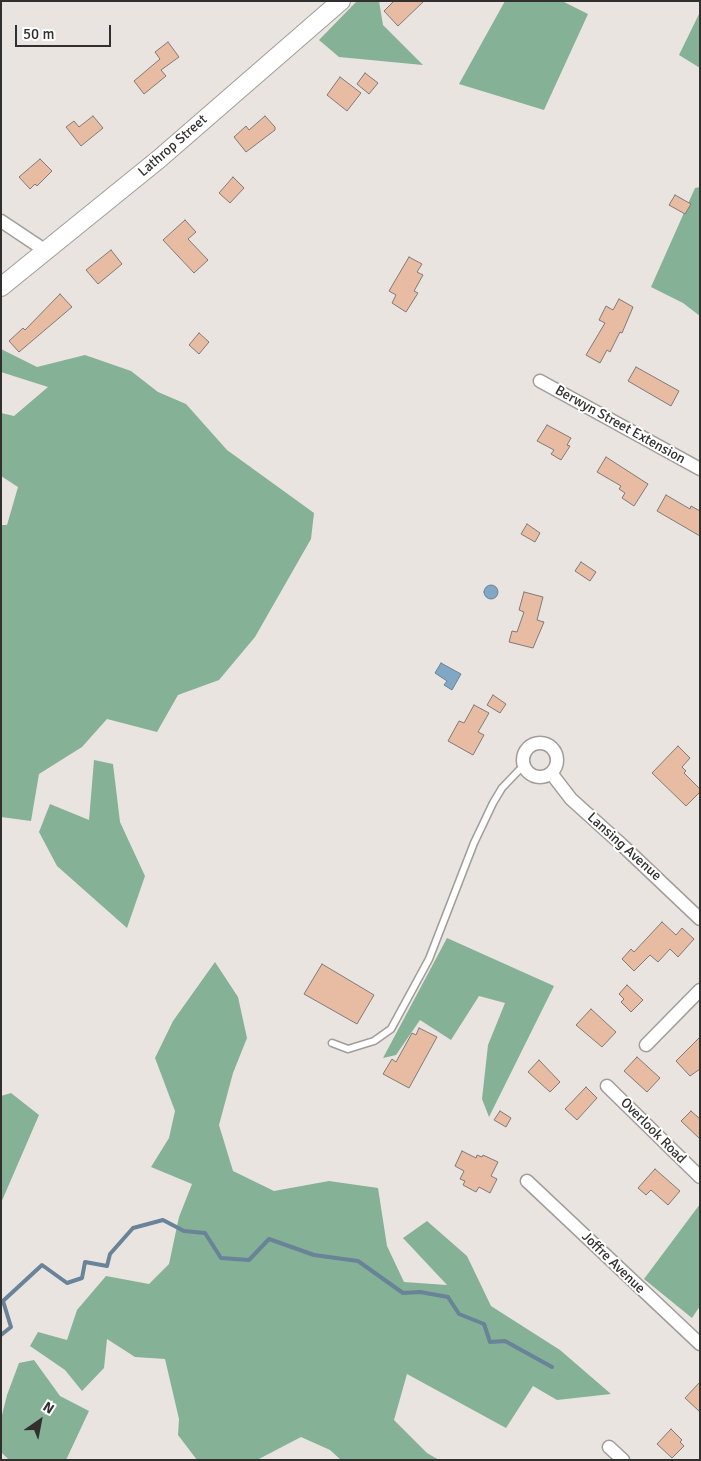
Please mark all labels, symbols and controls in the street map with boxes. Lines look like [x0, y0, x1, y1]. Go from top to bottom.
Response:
scale bar [18, 15, 114, 47]
text: 50 m [23, 25, 54, 43]
street label: Lathrop Street [135, 112, 211, 180]
street label: Berwyn Street Extension [552, 382, 688, 468]
street label: Lansing Avenue [584, 809, 664, 885]
street label: Overlook Road [617, 1095, 689, 1167]
street label: Joffre Avenue [578, 1229, 648, 1297]
north arrow [15, 1396, 65, 1446]
text: N [40, 1398, 57, 1418]

